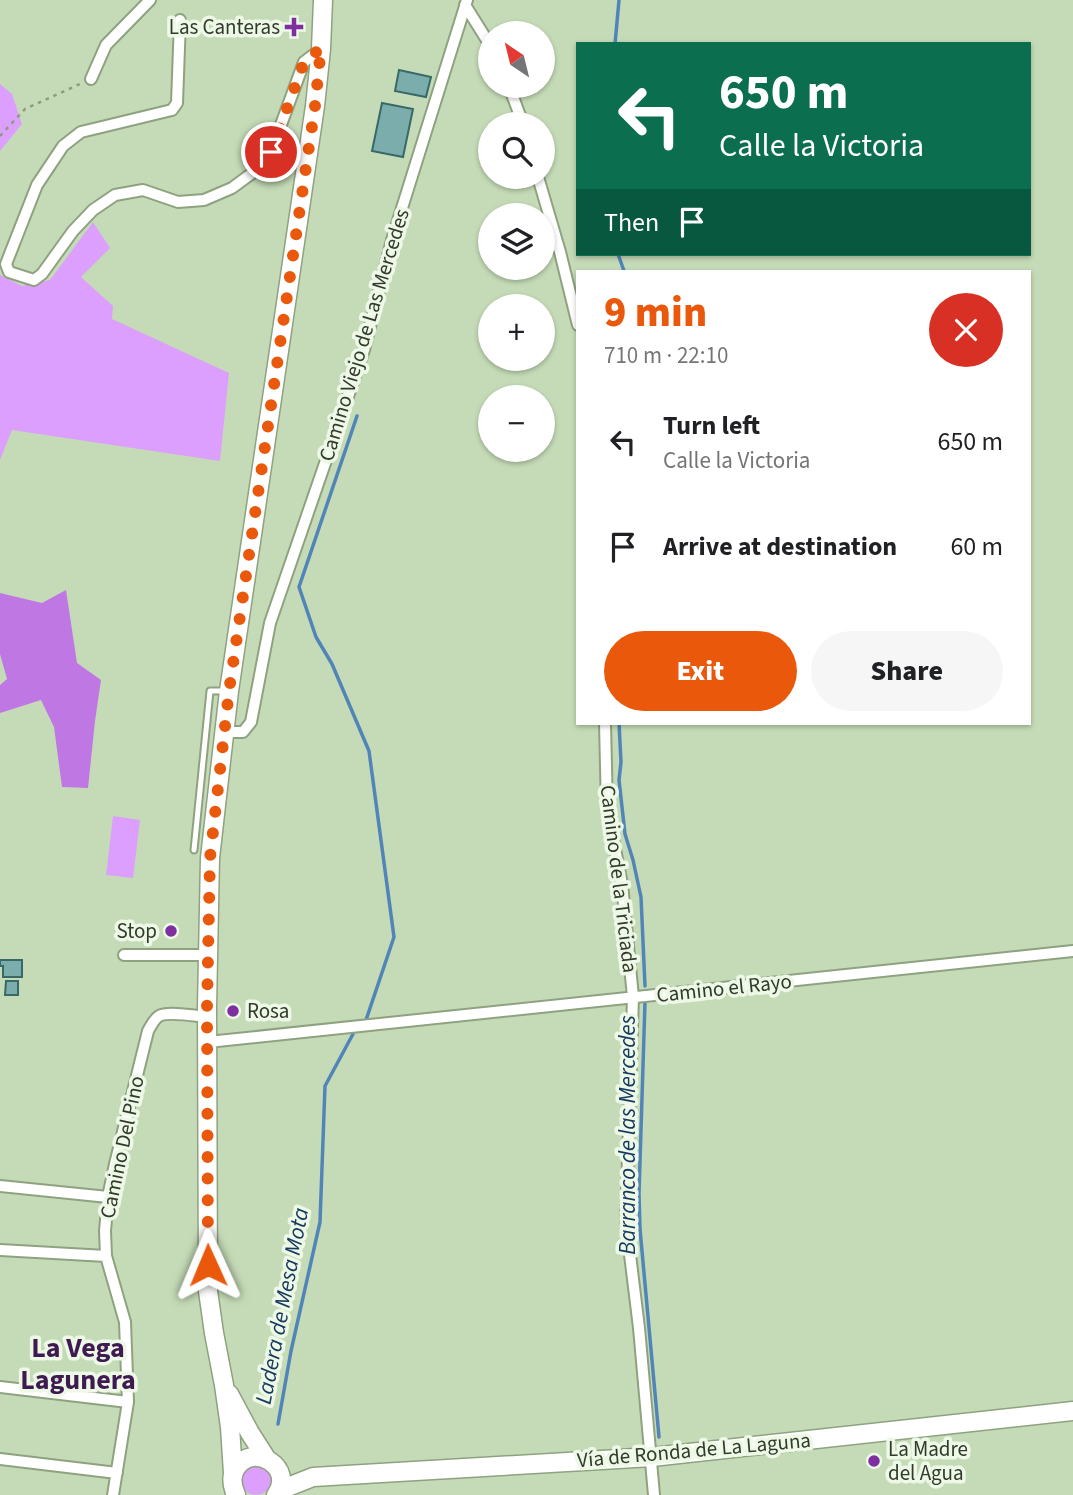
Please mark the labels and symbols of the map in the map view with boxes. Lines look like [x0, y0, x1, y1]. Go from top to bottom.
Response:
place label: Las Canteras [169, 12, 280, 42]
marker: Las Canteras [286, 19, 302, 35]
north arrow [478, 21, 555, 98]
pin [241, 122, 301, 182]
street label: Camino Viejo de Las Mercedes [311, 205, 417, 465]
street label: Camino de la Triciada [593, 783, 645, 975]
place label: Stop [116, 916, 157, 946]
marker: Stop [163, 923, 179, 939]
street label: Camino el Rayo [655, 966, 793, 1010]
place label: Rosa [247, 996, 289, 1026]
marker: Rosa [225, 1003, 241, 1019]
water label: Barranco de las Mercedes [611, 1015, 644, 1255]
street label: Camino Del Pino [92, 1073, 152, 1221]
water label: Ladera de Mesa Mota [247, 1205, 317, 1407]
position arrow [171, 1228, 245, 1302]
district label: La Vega Lagunera [20, 1328, 136, 1400]
street label: Vía de Ronda de La Laguna [576, 1425, 812, 1475]
place label: La Madre del Agua [888, 1434, 968, 1488]
marker: La Madre del Agua [866, 1453, 882, 1469]

